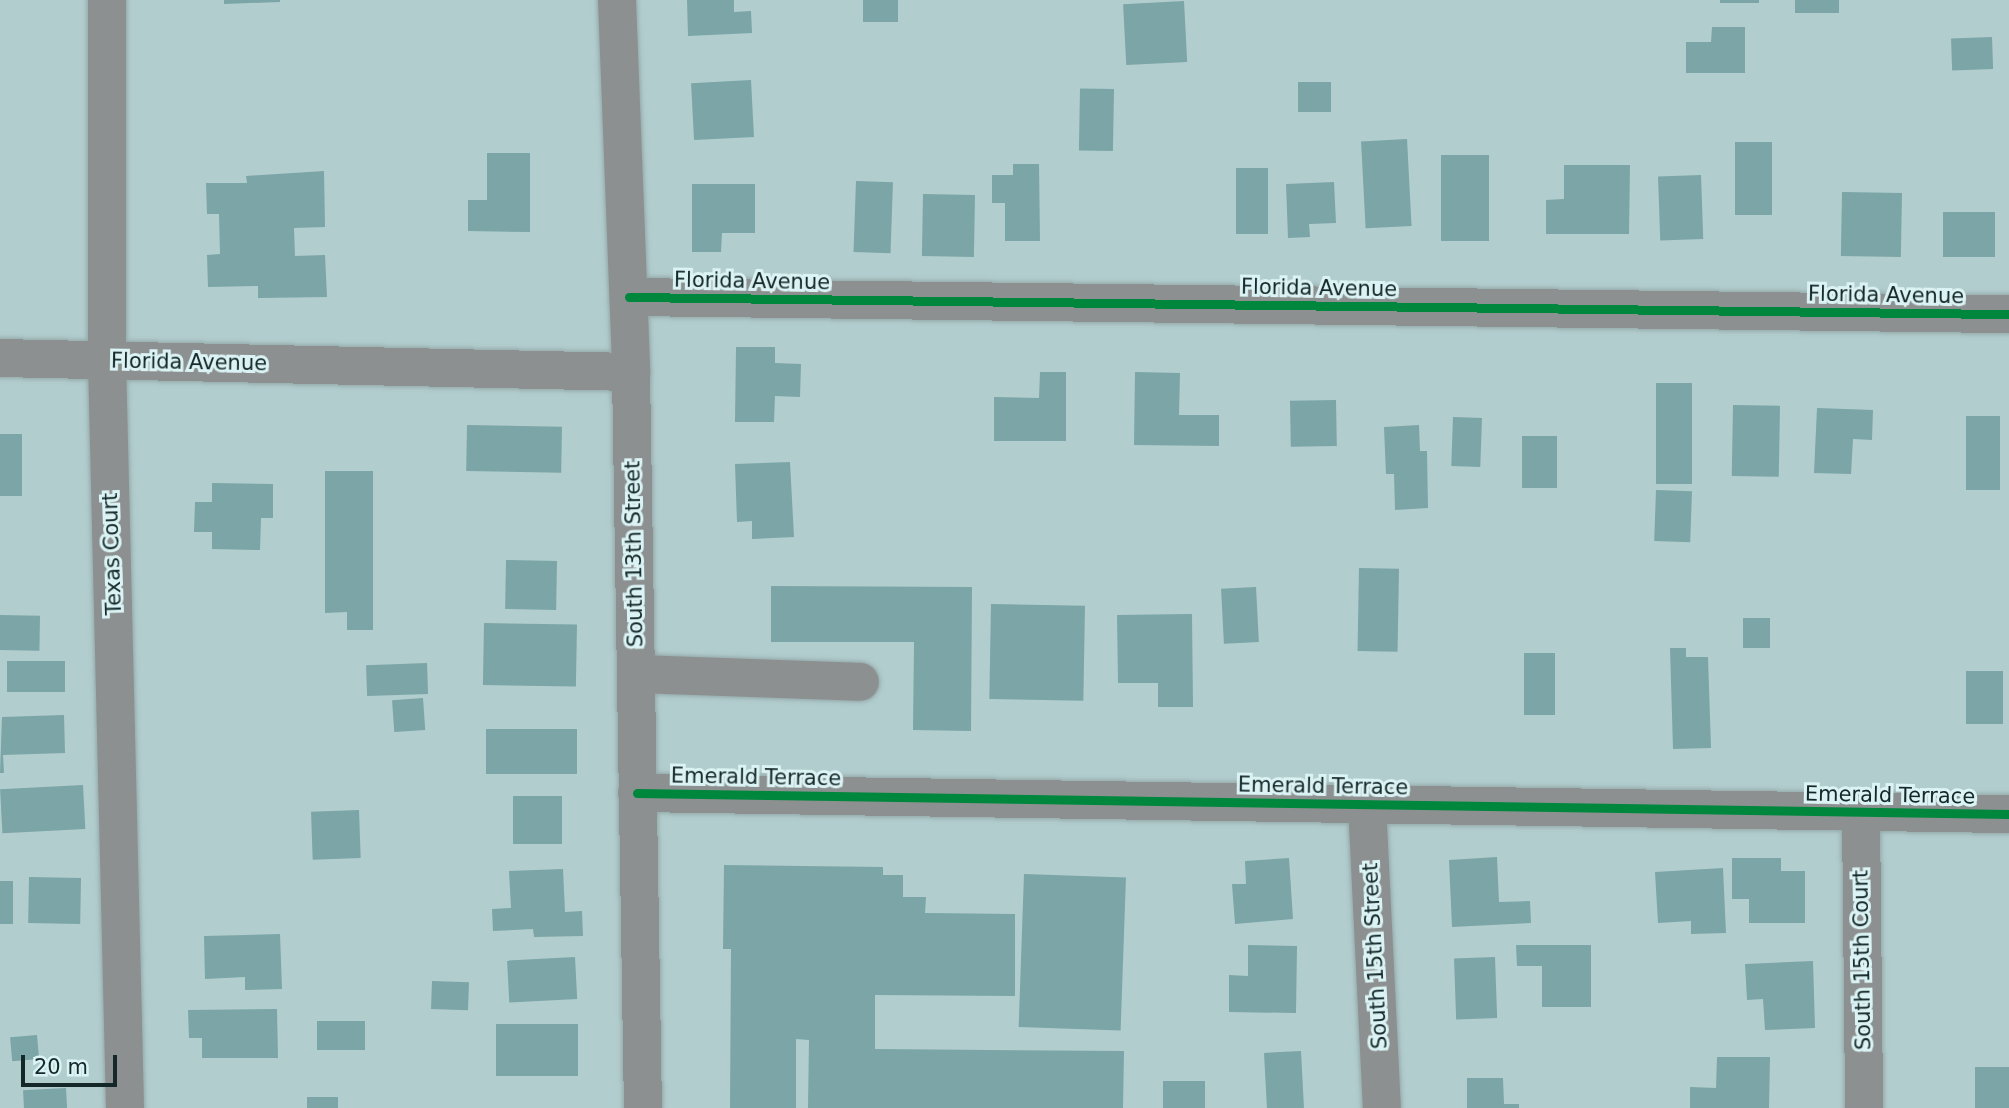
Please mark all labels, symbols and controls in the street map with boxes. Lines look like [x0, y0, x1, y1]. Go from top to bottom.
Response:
street label: Florida Avenue [674, 267, 830, 295]
street label: Florida Avenue [1241, 274, 1397, 302]
street label: Florida Avenue [1808, 281, 1964, 309]
street label: Florida Avenue [111, 348, 267, 376]
street label: South 13th Street [620, 461, 648, 647]
street label: Texas Court [97, 492, 127, 616]
street label: Emerald Terrace [671, 763, 841, 791]
street label: Emerald Terrace [1238, 772, 1408, 800]
street label: Emerald Terrace [1805, 781, 1975, 809]
street label: South 15th Street [1358, 862, 1392, 1050]
street label: South 15th Court [1848, 870, 1876, 1050]
scale bar [24, 1042, 121, 1086]
text: 20 m [34, 1055, 88, 1079]

